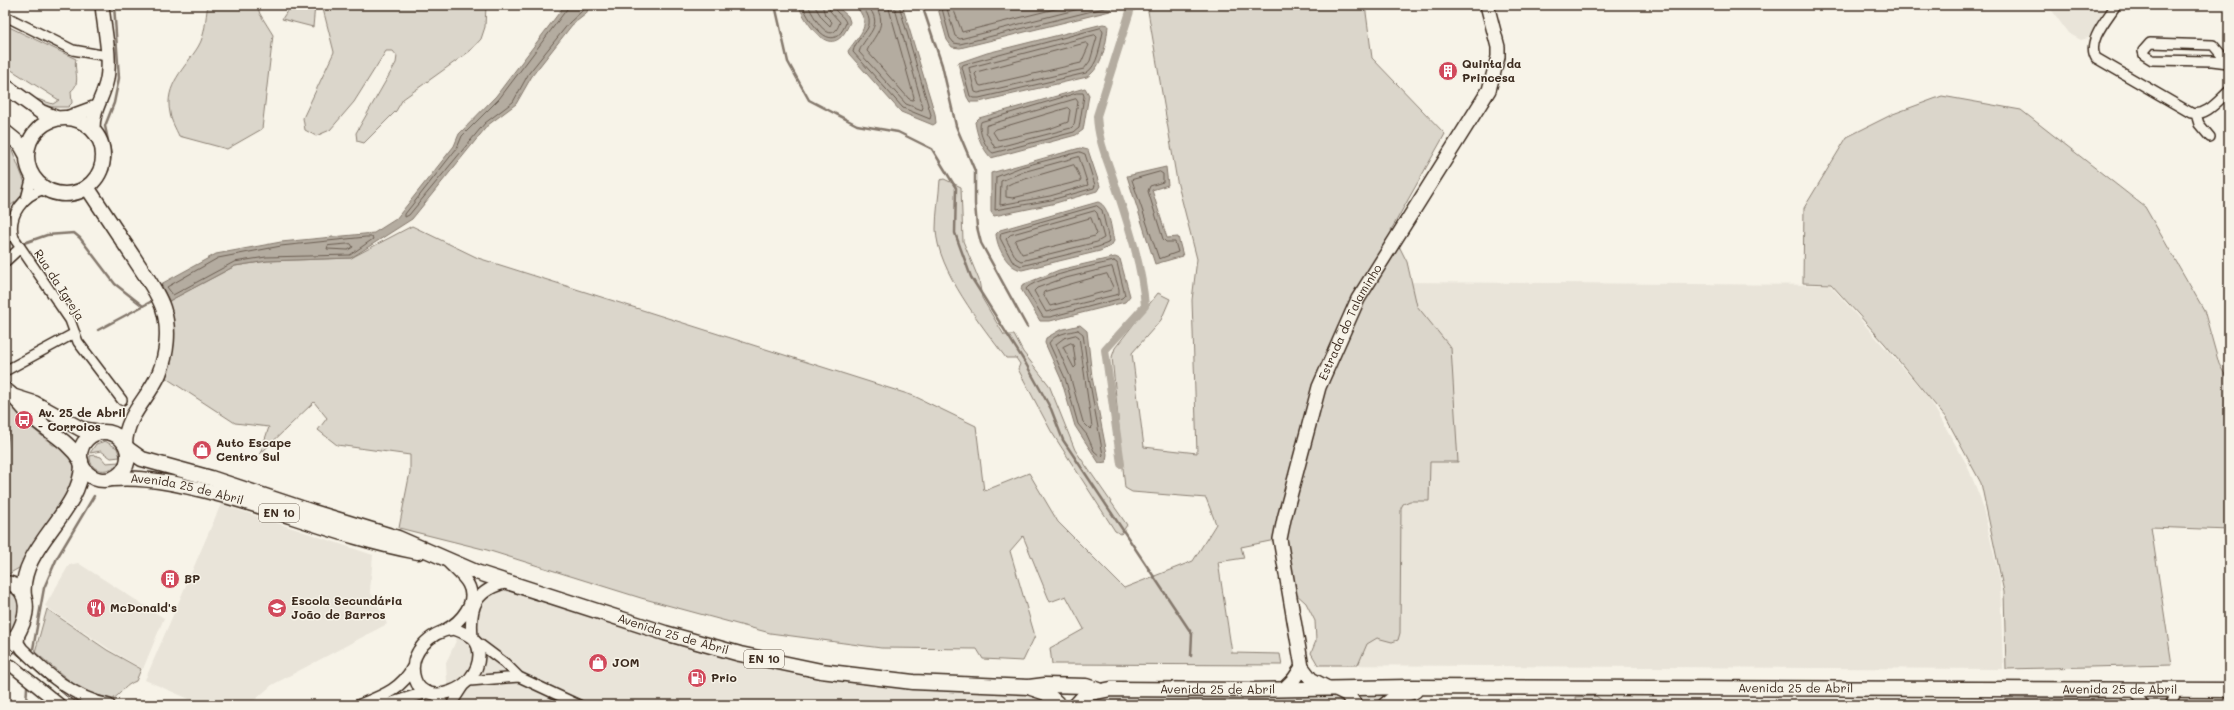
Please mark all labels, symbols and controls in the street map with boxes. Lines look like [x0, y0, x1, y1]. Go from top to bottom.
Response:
place label: Quinta da Princesa [1462, 55, 1521, 85]
building icon: Quinta da Princesa [1437, 60, 1459, 82]
street label: Rua da Igreja [31, 246, 89, 323]
street label: Estrada do Talaminho [1314, 261, 1385, 382]
place label: Av. 25 de Abril - Corroios [38, 404, 126, 434]
bus stop icon: Av. 25 de Abril - Corroios [13, 409, 35, 431]
place label: Auto Escape Centro Sul [216, 434, 291, 464]
shop icon: Auto Escape Centro Sul [191, 439, 213, 461]
street label: Avenida 25 de Abril [130, 470, 246, 508]
road number: EN 10 [259, 504, 299, 522]
building icon: BP [159, 568, 181, 590]
place label: BP [184, 570, 200, 586]
place label: Escola Secundária João de Barros [291, 592, 402, 622]
restaurant icon: McDonald's [85, 597, 107, 619]
school or university icon: Escola Secundária João de Barros [266, 597, 288, 619]
place label: McDonald's [110, 599, 177, 615]
street label: Avenida 25 de Abril [616, 609, 731, 657]
road number: EN 10 [744, 650, 784, 668]
shop icon: JOM [587, 652, 609, 674]
place label: JOM [612, 654, 639, 670]
fuel station icon: Prio [686, 667, 708, 689]
place label: Prio [711, 669, 737, 685]
street label: Avenida 25 de Abril [1738, 679, 1853, 696]
street label: Avenida 25 de Abril [1160, 680, 1275, 697]
street label: Avenida 25 de Abril [2062, 680, 2177, 697]

